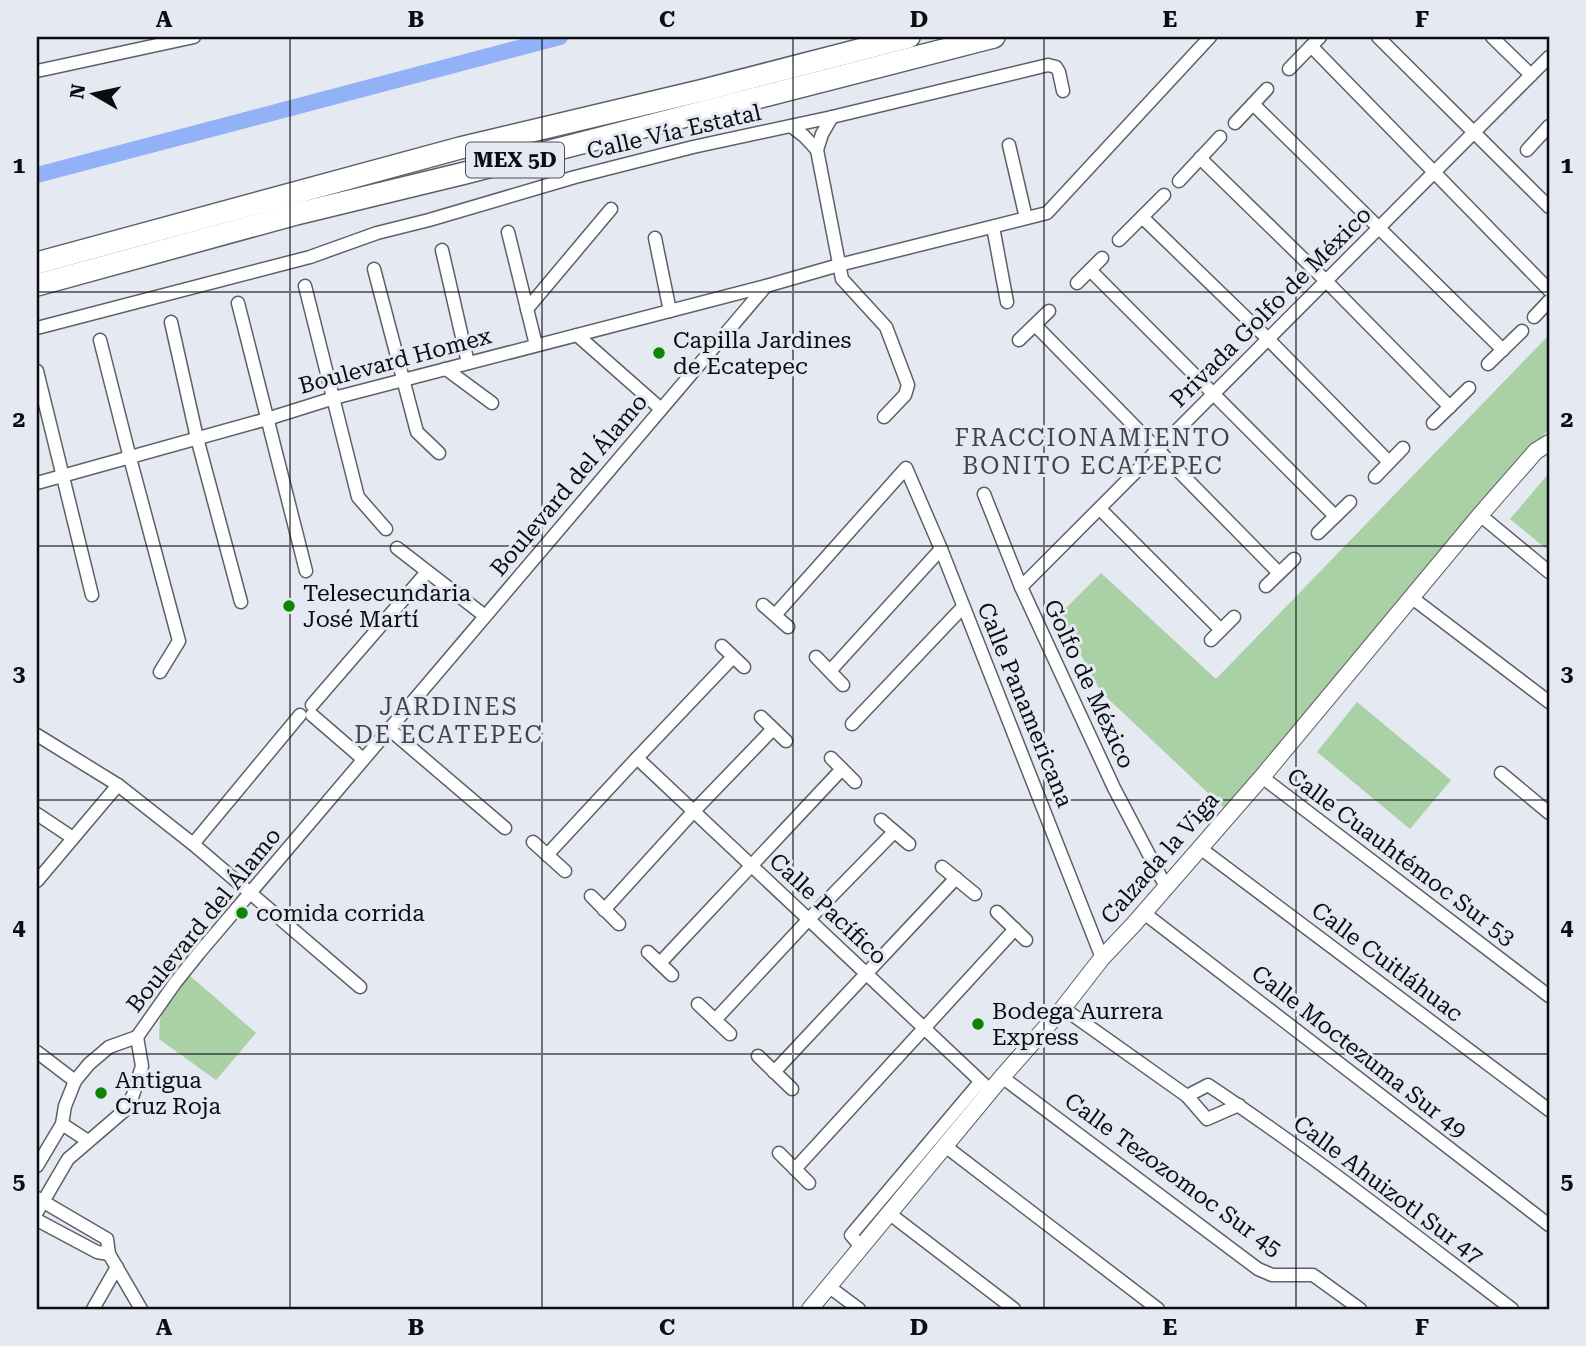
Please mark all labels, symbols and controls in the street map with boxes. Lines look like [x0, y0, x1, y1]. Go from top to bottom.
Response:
text: A [156, 6, 173, 33]
text: B [408, 6, 424, 33]
text: C [659, 6, 675, 33]
text: D [910, 6, 928, 33]
text: E [1163, 6, 1177, 33]
text: F [1415, 6, 1429, 33]
north arrow [60, 60, 130, 130]
text: N [65, 82, 90, 100]
street label: Calle Vía Estatal [584, 99, 764, 165]
road number: MEX 5D [466, 142, 564, 178]
text: 1 [13, 152, 26, 179]
text: 1 [1561, 152, 1574, 179]
street label: Privada Golfo de México [1165, 201, 1377, 413]
street label: Boulevard Homex [296, 322, 495, 400]
place label: Capilla Jardines de Ecatepec [673, 327, 851, 380]
marker: Capilla Jardines de Ecatepec [651, 345, 667, 361]
street label: Boulevard del Álamo [485, 388, 653, 582]
text: 2 [13, 406, 25, 433]
text: 2 [1561, 406, 1573, 433]
district label: FRACCIONAMIENTO BONITO ECATEPEC [955, 424, 1231, 480]
place label: Telesecundaria José Martí [303, 580, 472, 633]
street label: Golfo de México [1038, 595, 1140, 773]
marker: Telesecundaria José Martí [281, 598, 297, 614]
street label: Calle Panamericana [972, 599, 1079, 812]
text: 3 [13, 660, 26, 687]
text: 3 [1561, 660, 1574, 687]
district label: JARDINES DE ECATEPEC [354, 693, 544, 749]
street label: Calle Cuauhtémoc Sur 53 [1282, 762, 1520, 952]
street label: Calzada la Viga [1095, 786, 1225, 930]
street label: Boulevard del Álamo [121, 822, 287, 1018]
street label: Calle Pacífico [764, 848, 892, 970]
street label: Calle Cuitláhuac [1306, 896, 1468, 1028]
place label: comida corrida [256, 900, 425, 927]
marker: comida corrida [234, 905, 250, 921]
text: 4 [13, 914, 26, 941]
text: 4 [1561, 914, 1574, 941]
street label: Calle Moctezuma Sur 49 [1246, 960, 1472, 1144]
place label: Bodega Aurrera Express [992, 998, 1164, 1051]
marker: Bodega Aurrera Express [970, 1016, 986, 1032]
place label: Antigua Cruz Roja [115, 1067, 222, 1120]
marker: Antigua Cruz Roja [93, 1085, 109, 1101]
street label: Calle Tezozomoc Sur 45 [1059, 1087, 1287, 1263]
street label: Calle Ahuizotl Sur 47 [1288, 1110, 1488, 1270]
text: 5 [13, 1168, 26, 1195]
text: 5 [1561, 1168, 1574, 1195]
text: A [156, 1314, 173, 1341]
text: B [408, 1314, 424, 1341]
text: C [659, 1314, 675, 1341]
text: D [910, 1314, 928, 1341]
text: E [1163, 1314, 1177, 1341]
text: F [1415, 1314, 1429, 1341]

